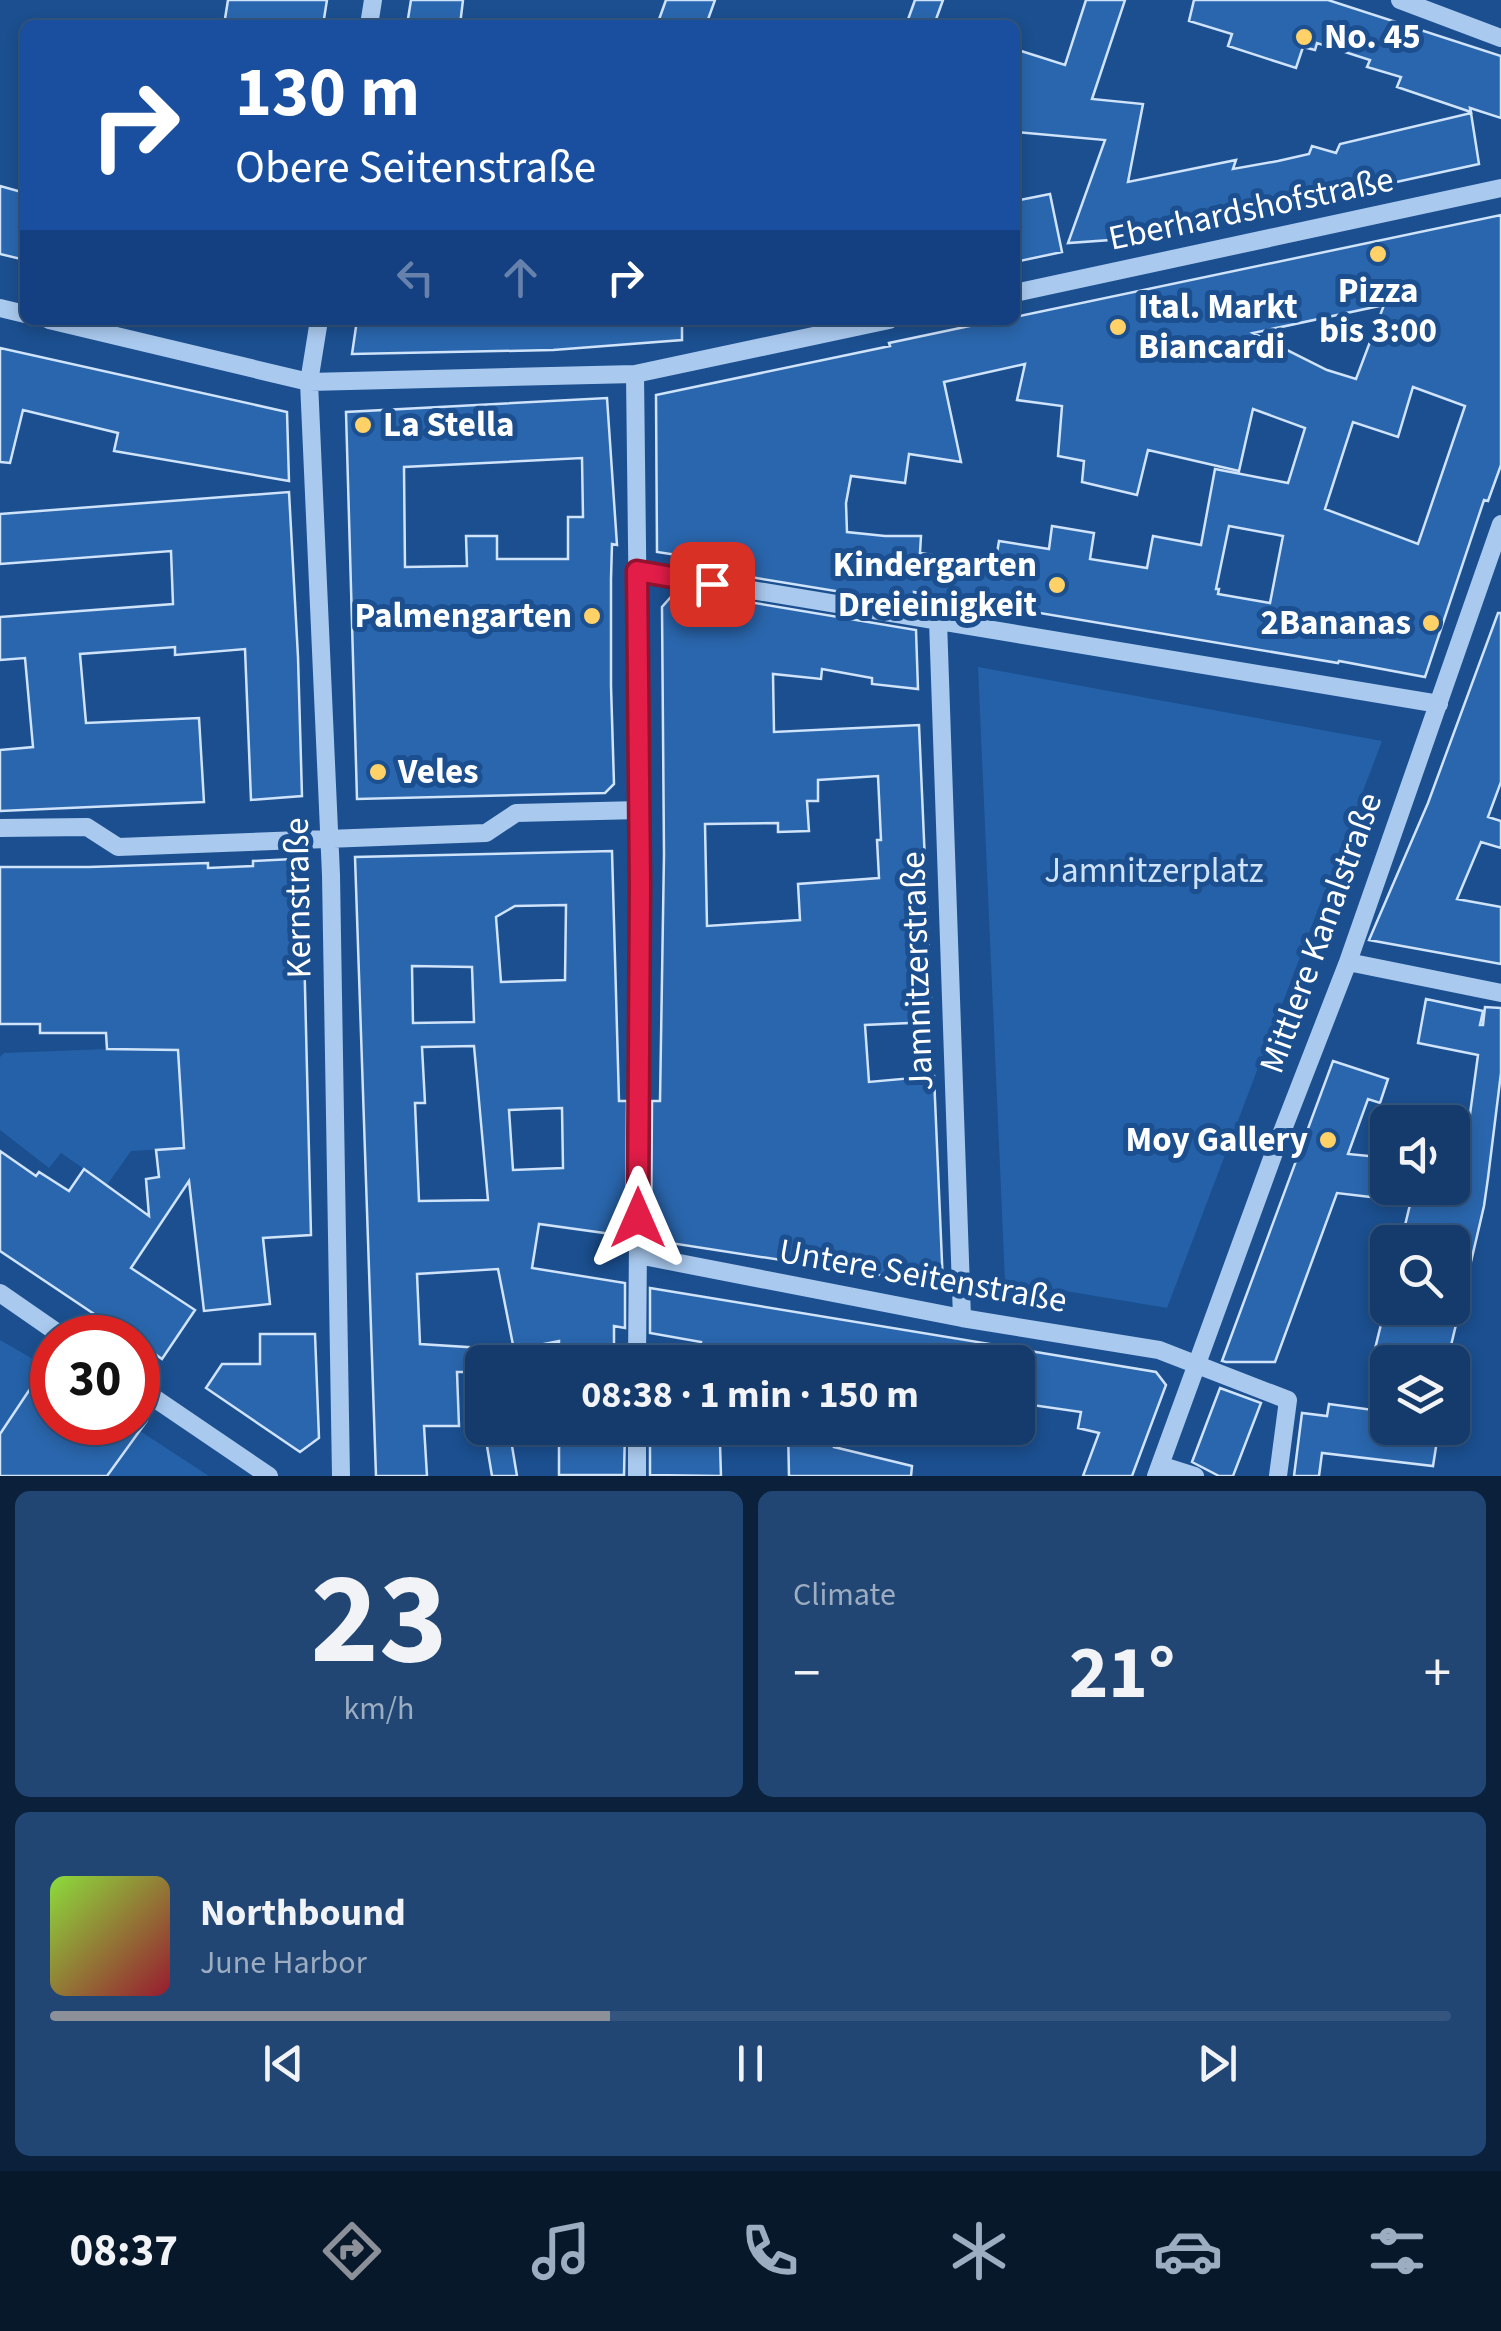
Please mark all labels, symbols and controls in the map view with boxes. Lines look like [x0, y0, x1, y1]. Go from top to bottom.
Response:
place label: No. 45 [1324, 12, 1421, 62]
marker: No. 45 [1293, 26, 1315, 48]
text: 130 m [235, 43, 420, 143]
icon: right [70, 60, 200, 190]
text: Obere Seitenstraße [235, 136, 596, 200]
street label: Eberhardshofstraße [1104, 154, 1398, 264]
marker: Pizza bis 3:00 [1367, 243, 1389, 265]
icon: left [388, 250, 443, 305]
icon: ahead [493, 250, 548, 305]
icon: right [598, 250, 653, 305]
place label: Pizza bis 3:00 [1319, 266, 1437, 356]
place label: Ital. Markt Biancardi [1138, 282, 1298, 372]
marker: Ital. Markt Biancardi [1107, 316, 1129, 338]
place label: La Stella [383, 400, 514, 450]
marker: La Stella [352, 414, 374, 436]
place label: Kindergarten Dreieinigkeit [833, 540, 1037, 630]
pin [670, 542, 755, 627]
icon: arrive [685, 557, 740, 612]
marker: Kindergarten Dreieinigkeit [1046, 574, 1068, 596]
place label: Palmengarten [354, 591, 572, 641]
place label: 2Bananas [1260, 598, 1411, 648]
marker: Palmengarten [581, 605, 603, 627]
marker: 2Bananas [1420, 612, 1442, 634]
place label: Veles [397, 747, 479, 797]
marker: Veles [367, 761, 389, 783]
street label: Mittlere Kanalstraße [1247, 786, 1395, 1080]
street label: Kernstraße [272, 817, 324, 979]
park label: Jamnitzerplatz [1044, 846, 1264, 896]
street label: Jamnitzerstraße [888, 851, 946, 1091]
map controls [1370, 1105, 1470, 1445]
button: sound [1370, 1105, 1470, 1205]
place label: Moy Gallery [1126, 1115, 1308, 1165]
marker: Moy Gallery [1317, 1129, 1339, 1151]
position arrow [586, 1166, 690, 1270]
button: search [1370, 1225, 1470, 1325]
street label: Untere Seitenstraße [775, 1226, 1071, 1326]
speed limit sign: 30 [30, 1315, 160, 1445]
button: layers [1370, 1345, 1470, 1445]
text: 08:38 · 1 min · 150 m [581, 1368, 919, 1422]
text: 23 [310, 1528, 448, 1713]
text: Climate [793, 1572, 896, 1618]
text: 21° [1069, 1620, 1175, 1727]
text: − [793, 1635, 820, 1713]
text: + [1424, 1635, 1451, 1713]
text: km/h [344, 1686, 414, 1732]
text: Northbound [200, 1886, 406, 1940]
text: June Harbor [200, 1940, 367, 1986]
icon: previous [256, 2036, 311, 2091]
icon: pause [723, 2036, 778, 2091]
icon: next [1190, 2036, 1245, 2091]
icon: directions [317, 2216, 387, 2286]
icon: music [526, 2216, 596, 2286]
icon: phone [735, 2216, 805, 2286]
icon: climate [944, 2216, 1014, 2286]
icon: car [1153, 2216, 1223, 2286]
icon: filters [1362, 2216, 1432, 2286]
text: 08:37 [69, 2219, 178, 2283]

